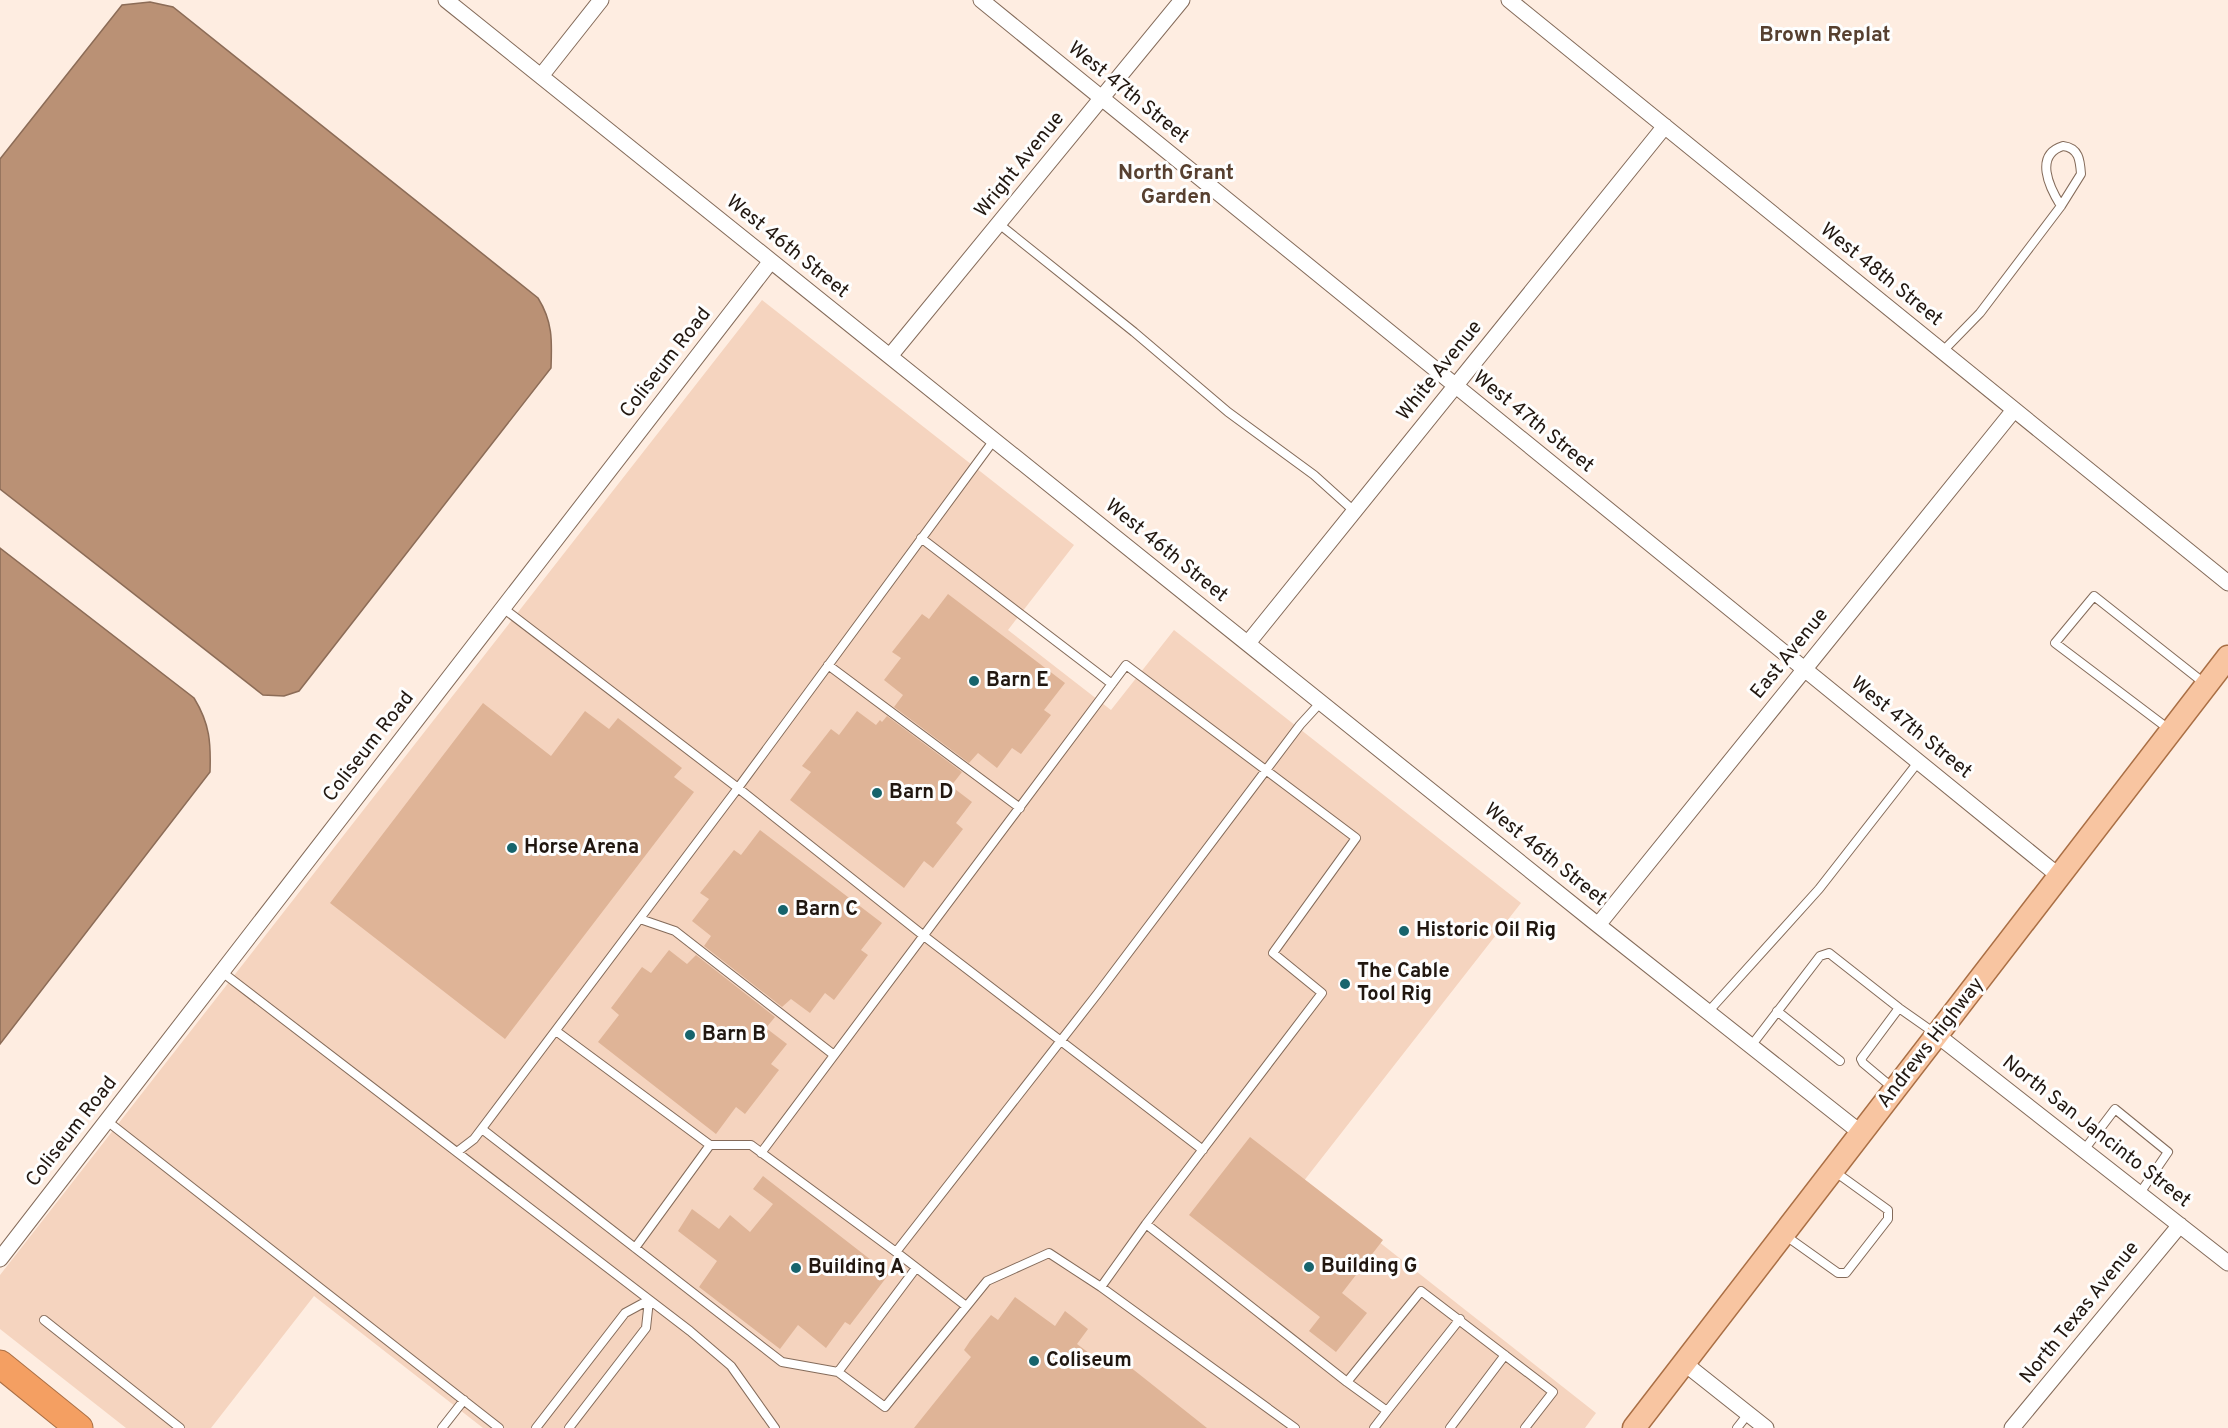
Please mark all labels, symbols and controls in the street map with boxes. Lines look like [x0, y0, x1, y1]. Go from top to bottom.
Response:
district label: Brown Replat [1759, 22, 1891, 49]
street label: West 47th Street [1062, 36, 1194, 150]
street label: Wright Avenue [969, 107, 1071, 223]
district label: North Grant Garden [1118, 160, 1234, 211]
street label: West 46th Street [720, 189, 854, 305]
street label: West 48th Street [1814, 217, 1948, 333]
street label: Coliseum Road [615, 302, 717, 424]
street label: White Avenue [1391, 315, 1489, 427]
street label: West 47th Street [1467, 365, 1599, 479]
street label: West 46th Street [1099, 493, 1233, 609]
street label: East Avenue [1745, 603, 1835, 705]
place label: Barn E [986, 668, 1049, 694]
street label: West 47th Street [1845, 671, 1977, 785]
marker: Barn E [967, 674, 981, 688]
street label: Coliseum Road [318, 686, 420, 808]
place label: Barn D [889, 780, 953, 806]
marker: Barn D [870, 786, 884, 800]
street label: West 46th Street [1478, 797, 1612, 913]
place label: Horse Arena [524, 835, 639, 861]
marker: Horse Arena [505, 841, 519, 855]
place label: Barn C [795, 897, 858, 923]
marker: Barn C [776, 903, 790, 917]
place label: Historic Oil Rig [1416, 918, 1556, 944]
marker: Historic Oil Rig [1397, 924, 1411, 938]
place label: The Cable Tool Rig [1357, 959, 1450, 1008]
street label: Andrews Highway [1872, 972, 1990, 1114]
marker: The Cable Tool Rig [1338, 977, 1352, 991]
place label: Barn B [702, 1022, 766, 1048]
marker: Barn B [683, 1028, 697, 1042]
street label: North San Jancinto Street [1996, 1050, 2196, 1214]
street label: Coliseum Road [21, 1071, 123, 1193]
street label: North Texas Avenue [2014, 1236, 2146, 1390]
place label: Building G [1321, 1254, 1417, 1280]
place label: Building A [808, 1255, 904, 1281]
marker: Building G [1302, 1260, 1316, 1274]
marker: Building A [789, 1261, 803, 1275]
place label: Coliseum [1046, 1348, 1132, 1374]
marker: Coliseum [1027, 1354, 1041, 1368]

